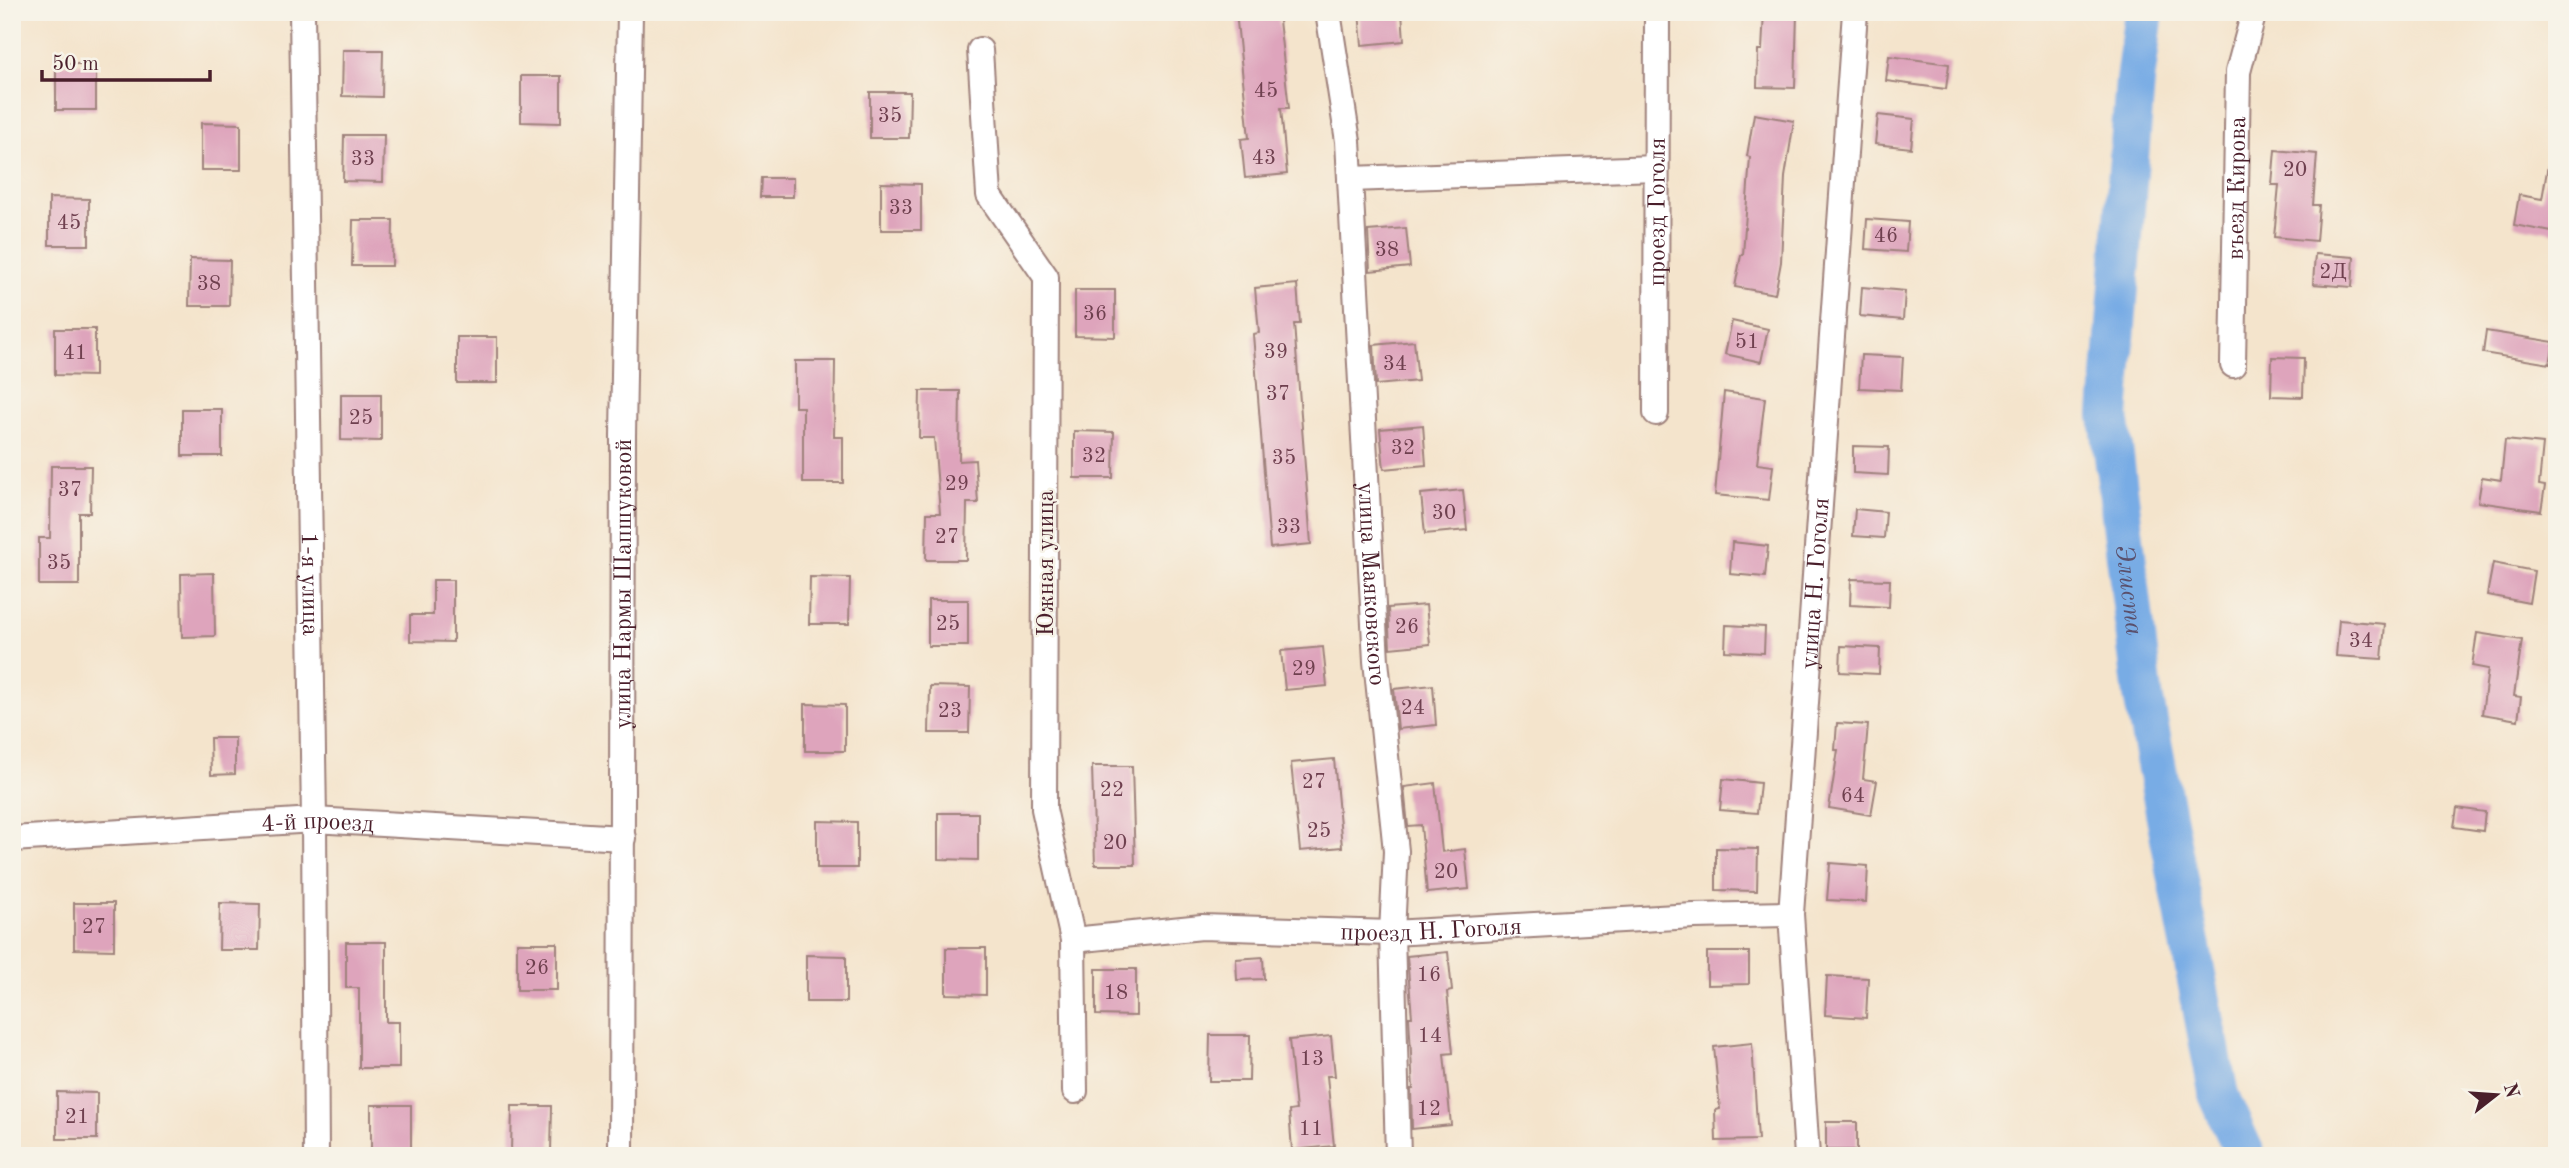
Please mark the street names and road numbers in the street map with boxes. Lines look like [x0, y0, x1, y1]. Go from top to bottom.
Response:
street label: въезд Кирова [2225, 116, 2251, 260]
street label: проезд Гоголя [1646, 137, 1671, 287]
street label: улица Нармы Шапшуковой [612, 439, 637, 729]
street label: улица Маяковского [1352, 482, 1389, 687]
street label: Южная улица [1035, 489, 1059, 636]
street label: улица Н. Гоголя [1798, 497, 1835, 670]
street label: 1-я улица [296, 532, 321, 636]
street label: 4-й проезд [260, 810, 375, 837]
street label: проезд Н. Гоголя [1340, 916, 1523, 947]

